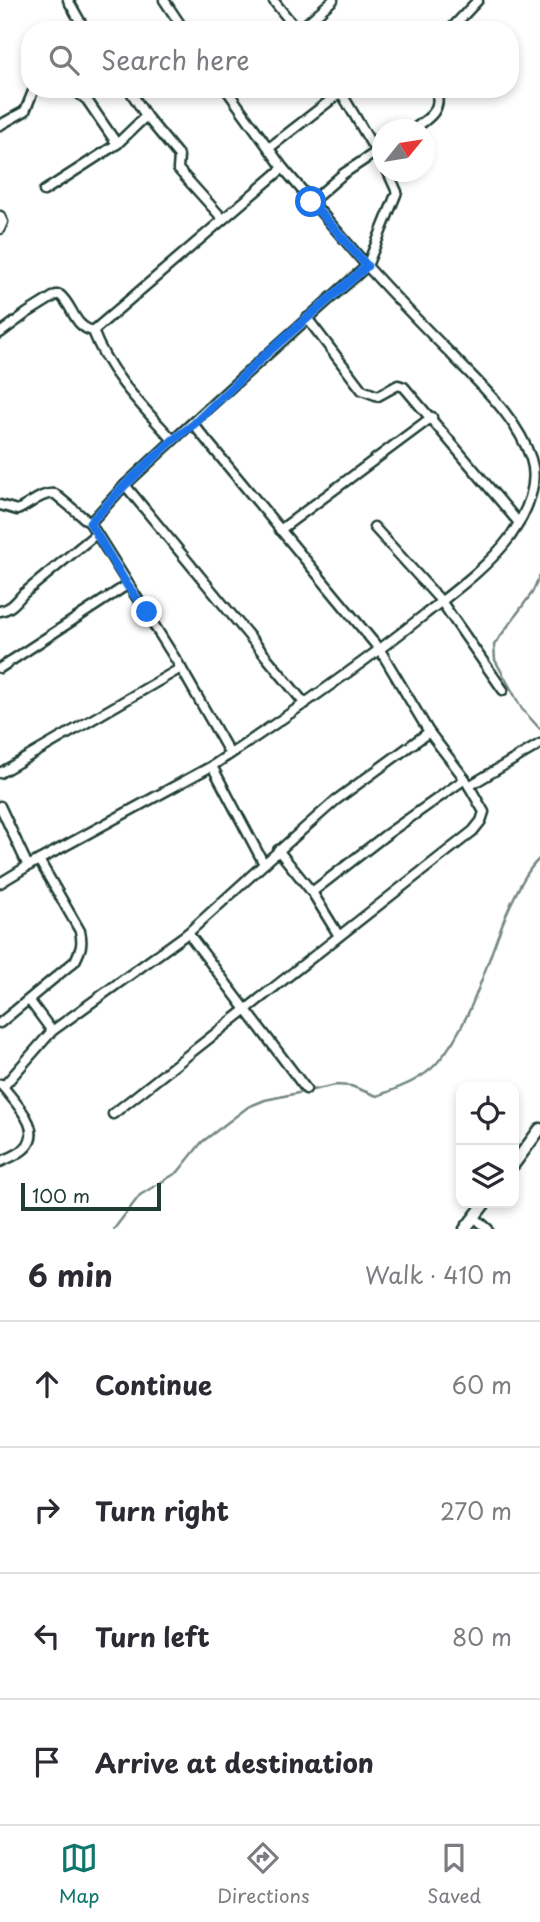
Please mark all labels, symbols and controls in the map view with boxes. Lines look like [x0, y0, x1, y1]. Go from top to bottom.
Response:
search box [21, 21, 519, 98]
text: Search here [101, 40, 250, 79]
icon: search [45, 41, 83, 79]
north arrow [372, 119, 435, 182]
route start [295, 186, 326, 217]
route end [131, 596, 162, 627]
map controls [456, 1082, 519, 1208]
button: locate [456, 1082, 519, 1145]
button: layers [456, 1145, 519, 1208]
scale bar [21, 1180, 161, 1212]
text: 100 m [32, 1181, 90, 1209]
text: 6 min [28, 1252, 113, 1297]
text: Walk · 410 m [365, 1257, 512, 1292]
icon: ahead [28, 1365, 66, 1403]
text: Continue [95, 1365, 212, 1404]
text: 60 m [452, 1367, 512, 1402]
icon: right [28, 1491, 66, 1529]
text: Turn right [95, 1491, 229, 1530]
text: 270 m [440, 1493, 512, 1528]
icon: left [28, 1617, 66, 1655]
text: Turn left [95, 1617, 210, 1656]
text: 80 m [452, 1619, 512, 1654]
icon: arrive [28, 1743, 66, 1781]
text: Arrive at destination [95, 1743, 374, 1782]
tab: Map [59, 1839, 99, 1909]
tab: Directions [217, 1839, 310, 1909]
tab: Saved [427, 1839, 481, 1909]

